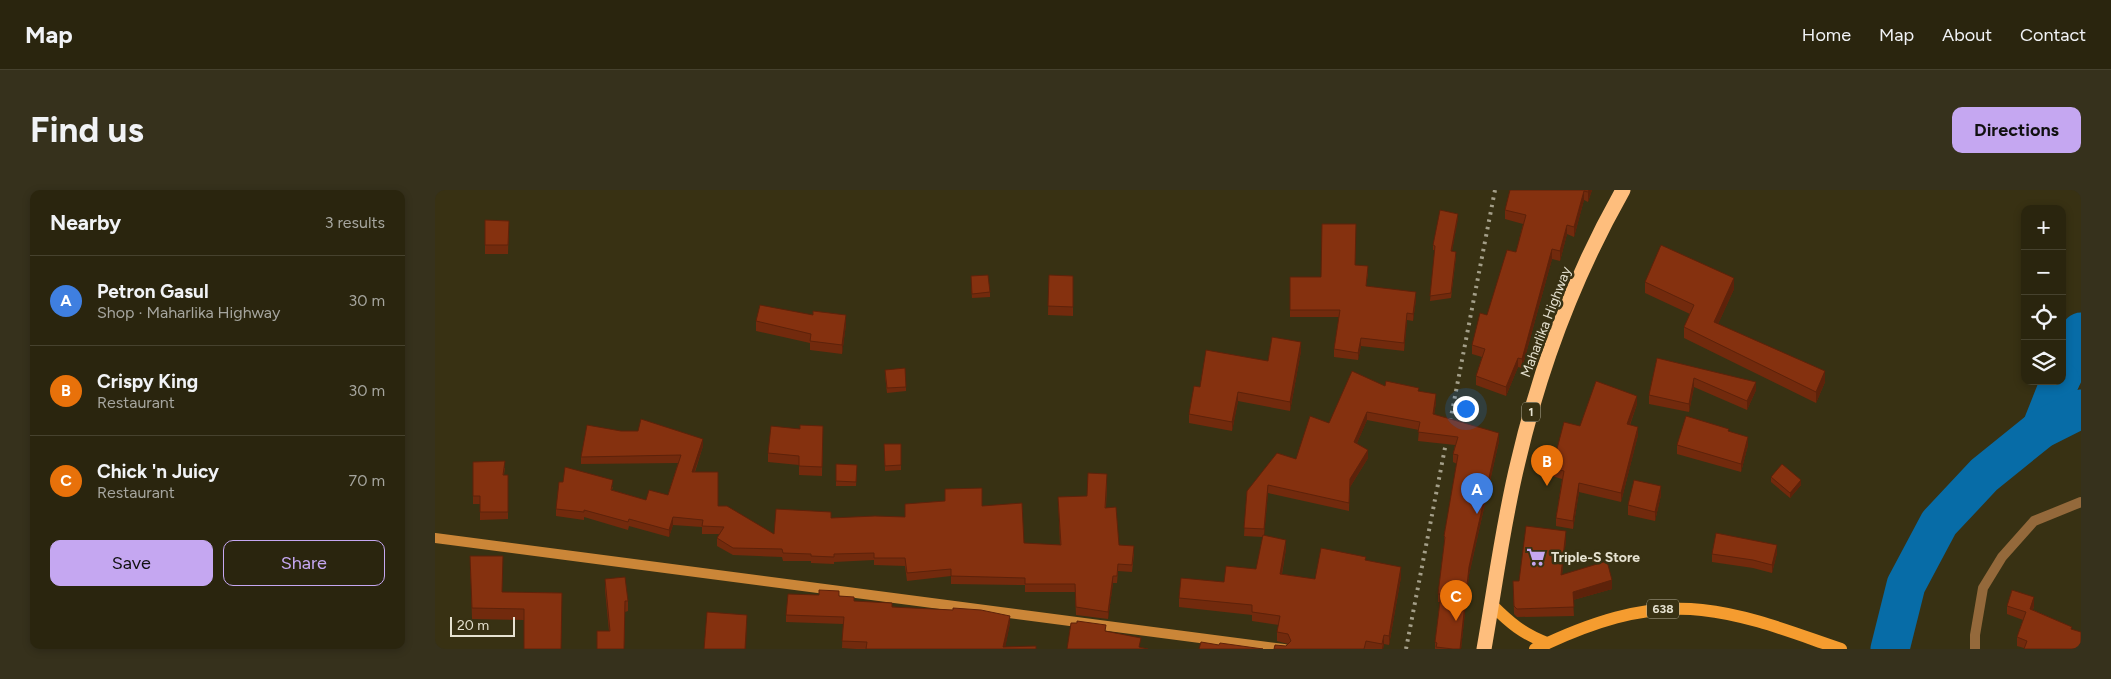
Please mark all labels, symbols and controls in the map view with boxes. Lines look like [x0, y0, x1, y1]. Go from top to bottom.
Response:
text: Map [25, 20, 73, 49]
text: Home [1802, 24, 1851, 46]
text: Map [1879, 24, 1914, 46]
text: About [1942, 24, 1992, 46]
text: Contact [2020, 24, 2086, 46]
button: Directions [1952, 107, 2081, 153]
text: Find us [30, 109, 144, 151]
map controls [2021, 205, 2066, 385]
button: + [2021, 205, 2066, 250]
text: Nearby [50, 210, 121, 235]
text: 3 results [325, 213, 385, 232]
button: − [2021, 250, 2066, 295]
street label: Maharlika Highway [1517, 264, 1575, 380]
text: Petron Gasul [97, 280, 209, 303]
text: A [60, 291, 72, 310]
text: 30 m [348, 291, 385, 310]
button: locate [2021, 295, 2066, 340]
text: Shop · Maharlika Highway [97, 303, 280, 322]
button: layers [2021, 340, 2066, 385]
text: Crispy King [97, 370, 198, 393]
text: B [61, 381, 71, 400]
text: 30 m [348, 381, 385, 400]
text: Restaurant [97, 393, 175, 412]
your location [1453, 396, 1479, 422]
road number: 1 [1522, 402, 1540, 422]
pin: B [1531, 445, 1563, 486]
text: Chick 'n Juicy [97, 460, 219, 483]
text: C [60, 471, 72, 490]
text: 70 m [349, 471, 385, 490]
pin: A [1461, 473, 1493, 514]
text: Restaurant [97, 483, 175, 502]
button: Save [50, 540, 213, 586]
button: Share [223, 540, 385, 586]
supermarket icon: Triple-S Store [1525, 546, 1547, 568]
place label: Triple-S Store [1551, 549, 1640, 566]
pin: C [1440, 580, 1472, 621]
road number: 638 [1647, 599, 1679, 618]
scale bar [450, 614, 515, 637]
text: 20 m [457, 617, 489, 634]

